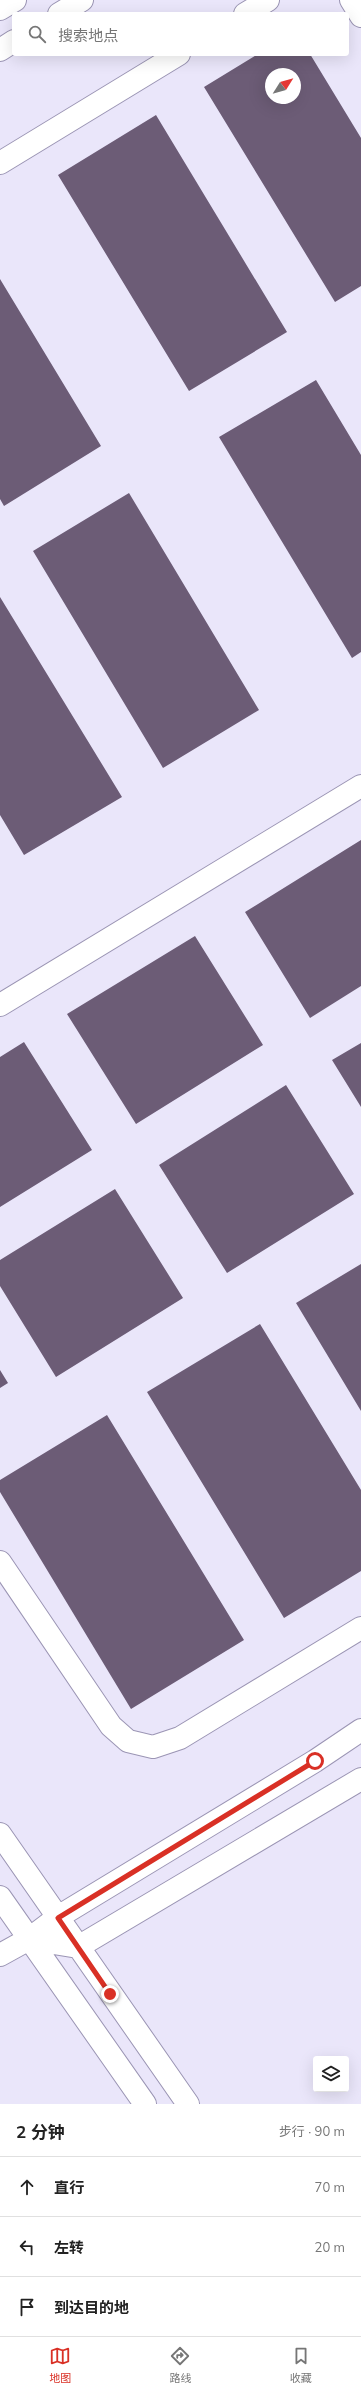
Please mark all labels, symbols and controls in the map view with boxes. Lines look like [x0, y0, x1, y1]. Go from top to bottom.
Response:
search box [12, 12, 349, 56]
icon: search [26, 23, 48, 45]
text: 搜索地点 [58, 26, 118, 45]
north arrow [265, 68, 301, 104]
route start [306, 1752, 324, 1770]
route end [101, 1985, 119, 2003]
map controls [313, 2056, 349, 2092]
button: layers [313, 2056, 349, 2092]
text: 2 分钟 [16, 2121, 65, 2142]
text: 步行 · 90 m [279, 2123, 345, 2139]
icon: ahead [16, 2176, 38, 2198]
text: 直行 [54, 2178, 84, 2197]
text: 70 m [315, 2179, 345, 2195]
icon: left [16, 2236, 38, 2258]
text: 左转 [54, 2238, 84, 2257]
text: 20 m [315, 2239, 345, 2255]
icon: arrive [16, 2296, 38, 2318]
text: 到达目的地 [54, 2298, 129, 2317]
tab: 地图 [49, 2345, 71, 2385]
tab: 路线 [169, 2345, 191, 2385]
tab: 收藏 [290, 2345, 312, 2385]

